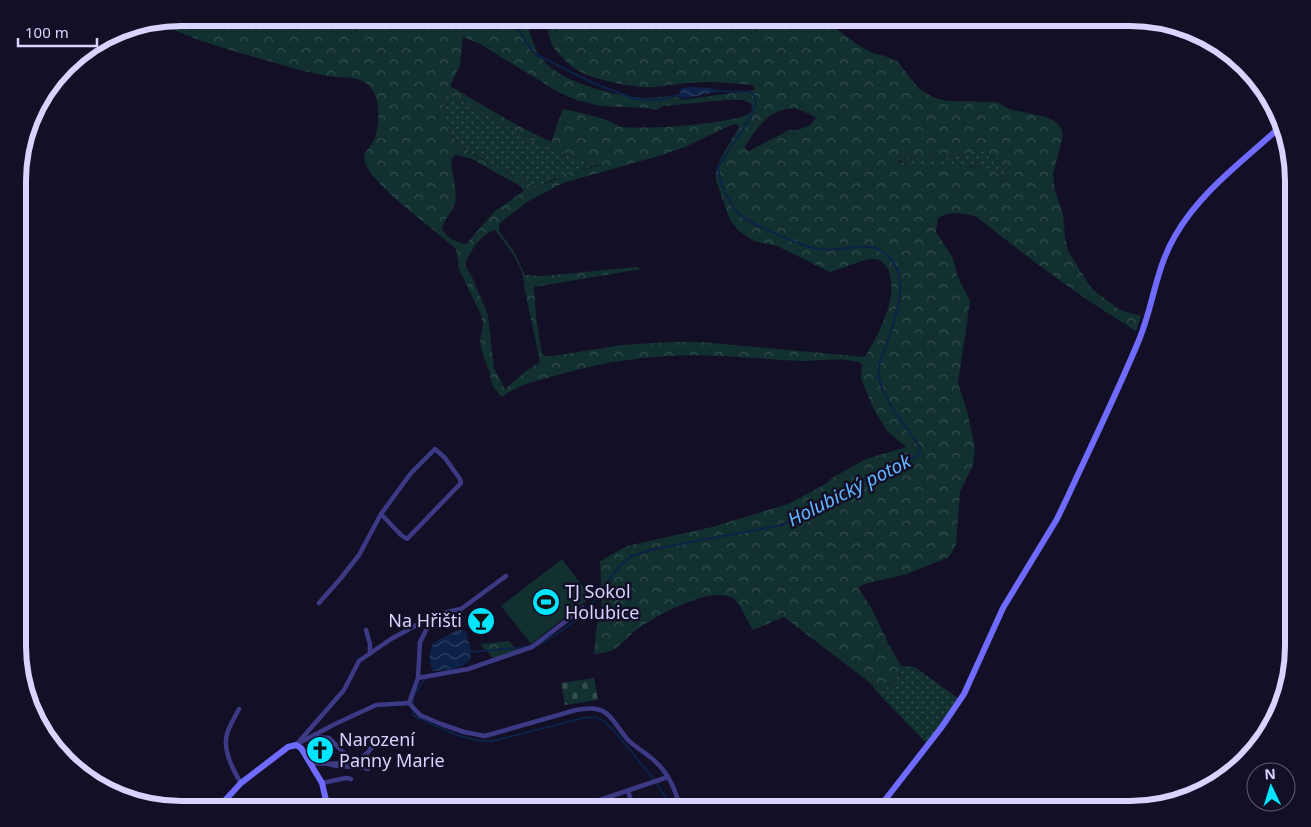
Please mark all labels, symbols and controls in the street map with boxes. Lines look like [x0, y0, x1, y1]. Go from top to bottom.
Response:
scale bar [18, 15, 96, 47]
text: 100 m [25, 22, 69, 42]
water label: Holubický potok [783, 447, 916, 532]
place label: TJ Sokol Holubice [565, 579, 640, 624]
sports icon: TJ Sokol Holubice [531, 587, 561, 617]
bar icon: Na Hřišti [466, 606, 496, 636]
place label: Na Hřišti [388, 608, 462, 632]
place label: Narození Panny Marie [339, 727, 445, 772]
church icon: Narození Panny Marie [305, 735, 335, 765]
north arrow [1246, 762, 1296, 812]
text: N [1264, 764, 1276, 783]

